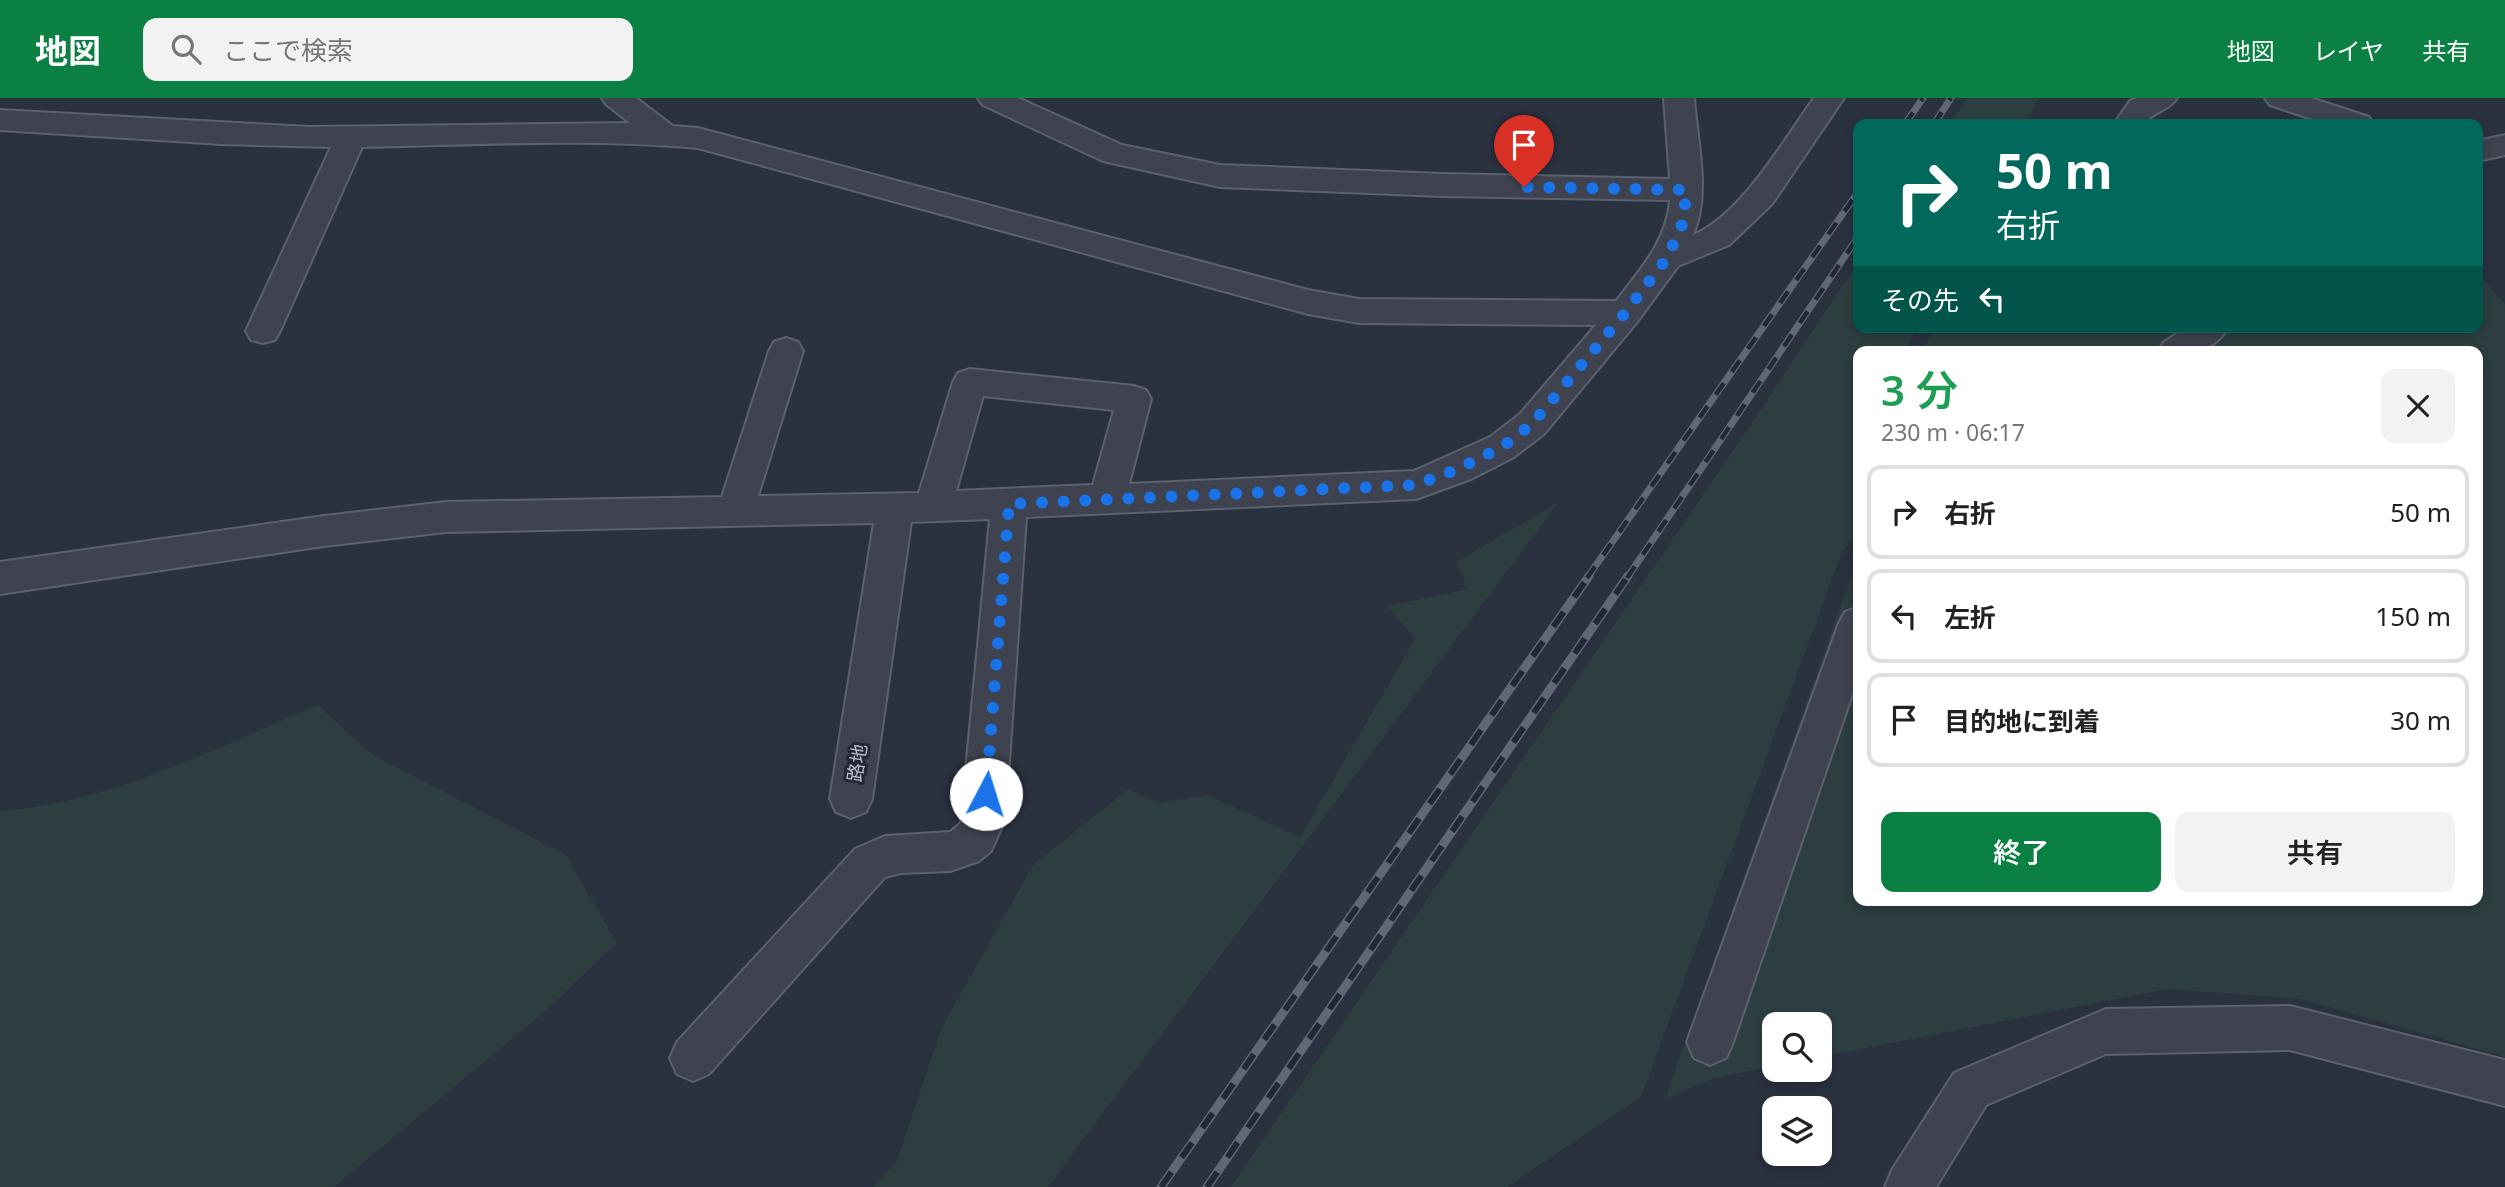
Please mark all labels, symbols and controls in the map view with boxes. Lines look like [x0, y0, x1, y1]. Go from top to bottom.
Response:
search box [143, 18, 633, 81]
text: 地図 [35, 28, 101, 73]
icon: search [167, 30, 205, 68]
text: ここで検索 [223, 32, 353, 68]
text: 地図 [2227, 34, 2275, 67]
text: レイヤ [2313, 34, 2384, 67]
text: 共有 [2422, 34, 2470, 67]
pin [1494, 115, 1554, 187]
icon: arrive [1505, 126, 1543, 164]
text: 50 m [1996, 137, 2113, 203]
icon: right [1881, 147, 1972, 238]
text: 右折 [1996, 203, 2060, 246]
icon: left [1973, 280, 2011, 318]
text: その先 [1881, 282, 1959, 318]
text: 3 分 [1881, 361, 1958, 418]
button: close [2381, 369, 2455, 443]
text: 230 m · 06:17 [1881, 416, 2025, 448]
icon: right [1885, 493, 1923, 531]
text: 50 m [2390, 494, 2451, 530]
text: 右折 [1944, 495, 1996, 531]
icon: left [1885, 597, 1923, 635]
text: 150 m [2375, 598, 2451, 634]
text: 左折 [1944, 599, 1996, 635]
icon: arrive [1885, 701, 1923, 739]
text: 30 m [2390, 702, 2451, 738]
text: 目的地に到着 [1944, 703, 2100, 739]
street label: 路地 [841, 742, 873, 784]
position arrow [949, 757, 1023, 831]
button: 終了 [1881, 812, 2161, 892]
button: 共有 [2175, 812, 2455, 892]
map controls [1762, 1012, 1832, 1166]
button: search [1762, 1012, 1832, 1082]
button: layers [1762, 1096, 1832, 1166]

